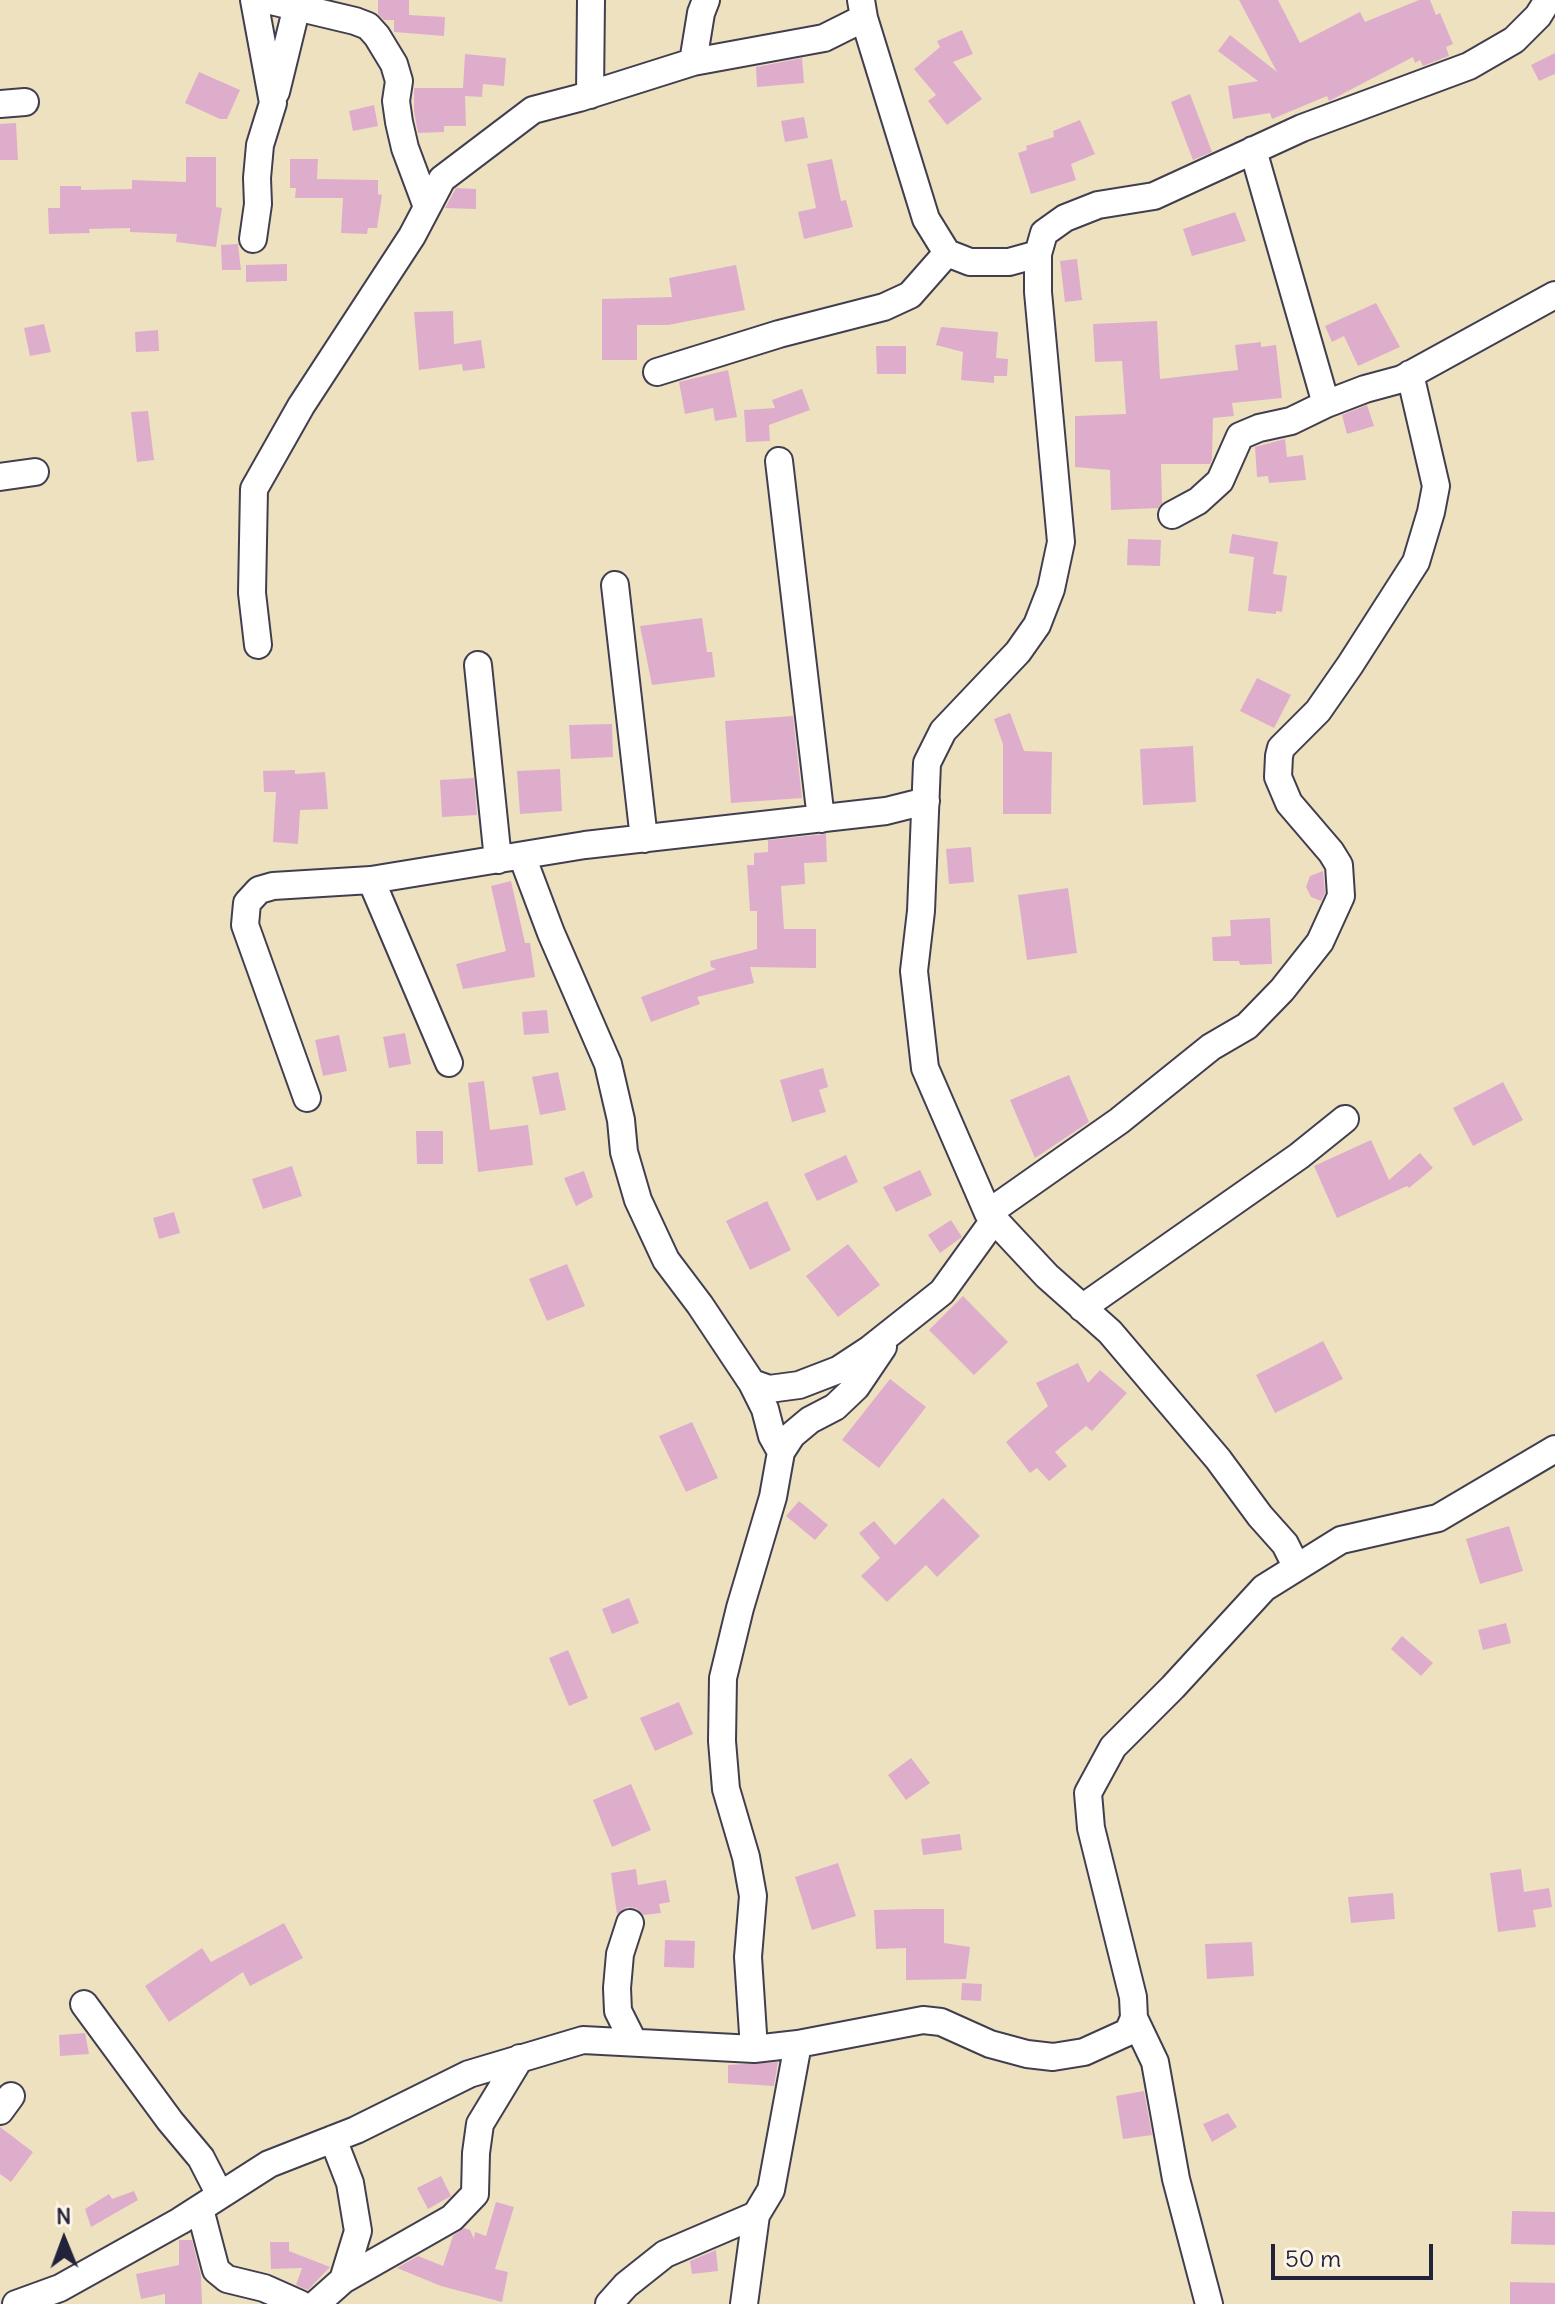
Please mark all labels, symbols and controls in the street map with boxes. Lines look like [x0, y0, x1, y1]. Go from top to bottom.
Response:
north arrow [24, 2200, 104, 2280]
text: N [56, 2202, 71, 2230]
scale bar [1275, 2228, 1437, 2278]
text: 50 m [1285, 2243, 1341, 2273]

